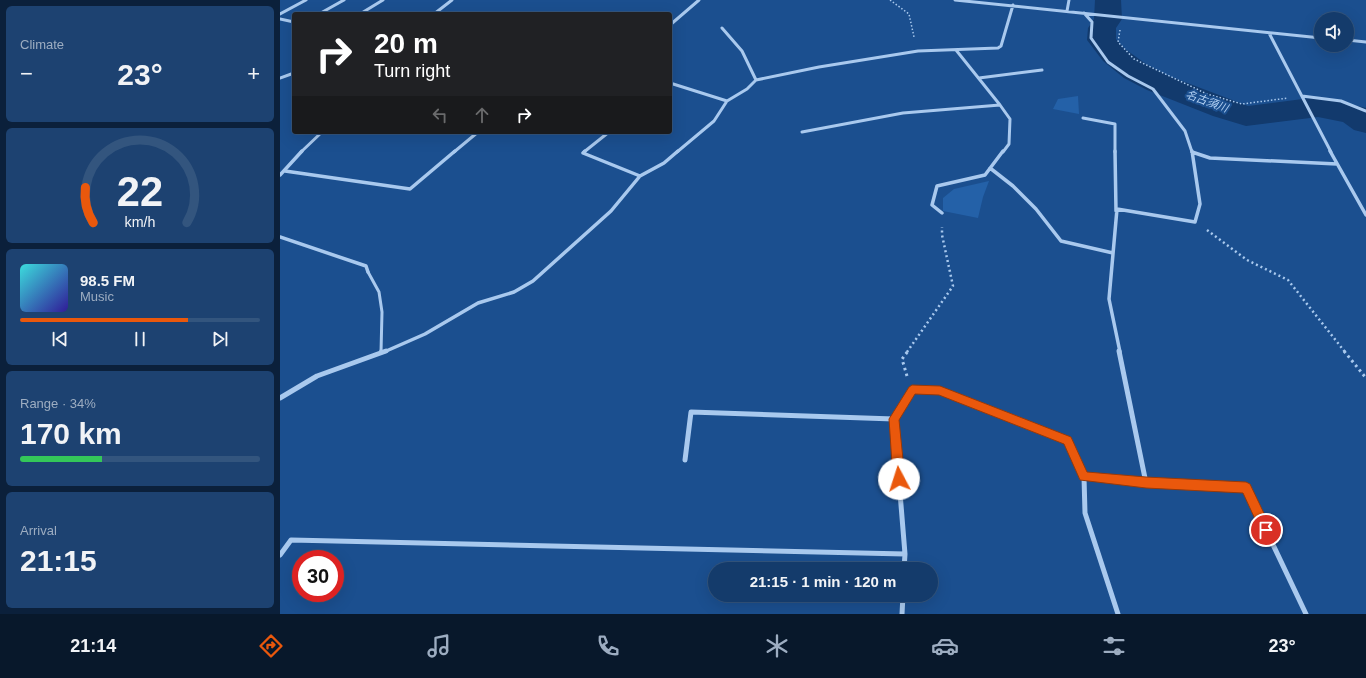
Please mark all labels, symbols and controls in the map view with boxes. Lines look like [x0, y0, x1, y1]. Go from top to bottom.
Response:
map controls [1314, 12, 1354, 52]
button: sound [1314, 12, 1354, 52]
icon: right [308, 28, 360, 80]
text: 20 m [374, 28, 438, 59]
text: Climate [20, 37, 64, 52]
text: 23° [117, 58, 163, 91]
text: − [20, 61, 33, 86]
text: + [247, 61, 260, 86]
text: Turn right [374, 61, 450, 81]
water label: 名古須川 [1184, 88, 1231, 115]
icon: left [429, 104, 451, 126]
icon: ahead [471, 104, 493, 126]
icon: right [513, 104, 535, 126]
text: 22 [117, 168, 163, 215]
text: km/h [125, 214, 156, 230]
text: 98.5 FM [80, 272, 135, 289]
text: Music [80, 289, 114, 304]
icon: previous [49, 328, 71, 350]
icon: pause [129, 328, 151, 350]
icon: next [209, 328, 231, 350]
text: Range · 34% [20, 396, 96, 411]
text: 170 km [20, 417, 122, 450]
position arrow [878, 458, 920, 500]
pin [1249, 513, 1283, 547]
icon: arrive [1255, 519, 1277, 541]
text: Arrival [20, 523, 57, 538]
text: 21:15 [20, 544, 97, 577]
speed limit sign: 30 [292, 550, 344, 602]
text: 21:15 · 1 min · 120 m [750, 573, 896, 590]
icon: directions [257, 632, 285, 660]
icon: music [425, 632, 453, 660]
icon: phone [594, 632, 622, 660]
icon: climate [763, 632, 791, 660]
icon: car [931, 632, 959, 660]
icon: filters [1100, 632, 1128, 660]
text: 21:14 [70, 636, 116, 656]
text: 23° [1268, 636, 1296, 656]

